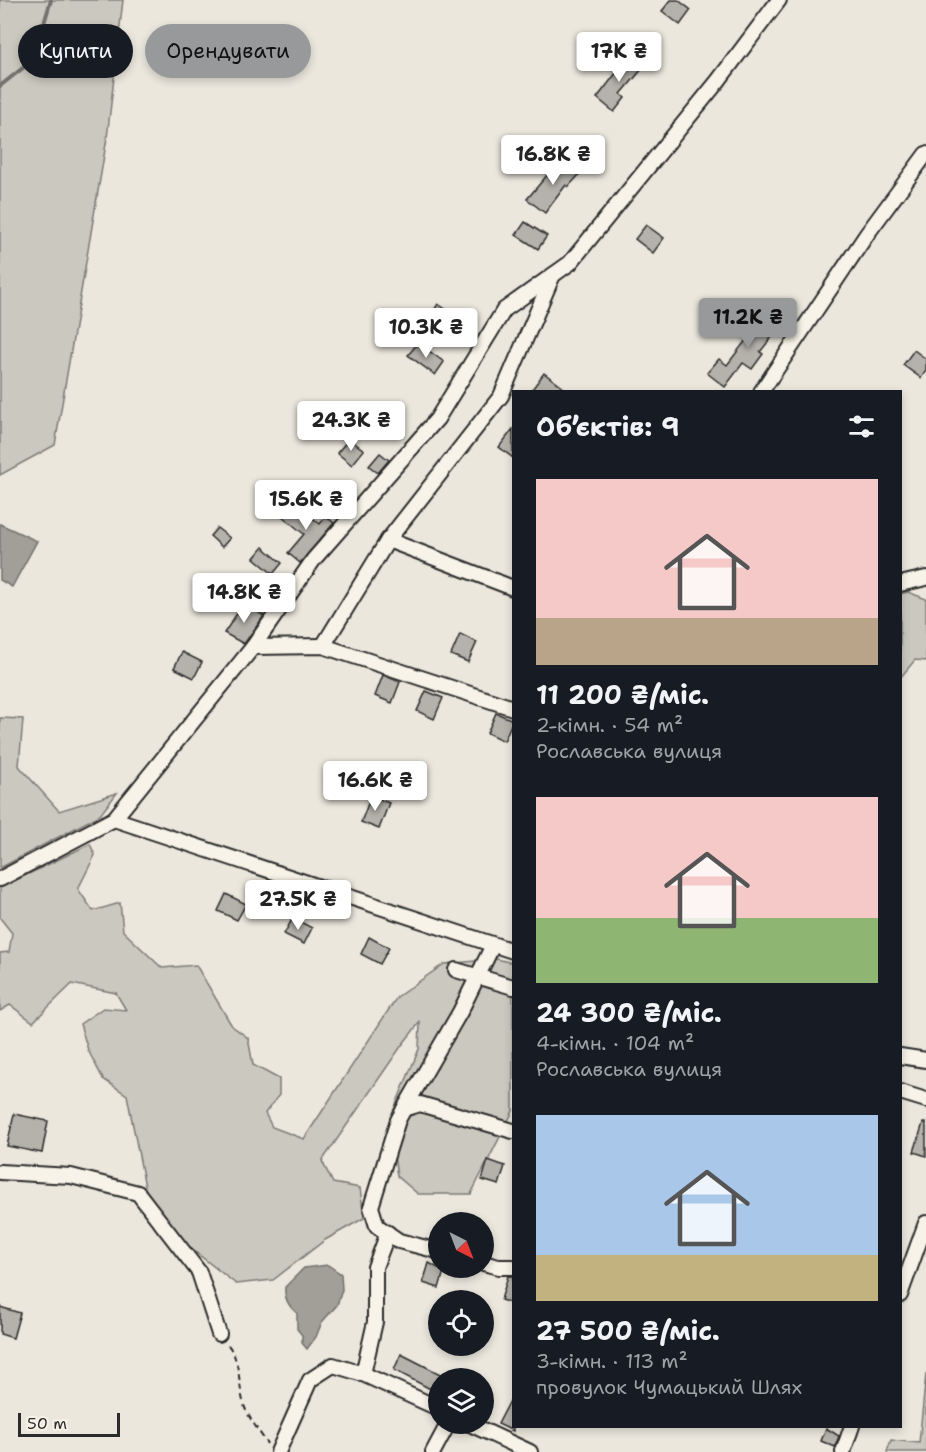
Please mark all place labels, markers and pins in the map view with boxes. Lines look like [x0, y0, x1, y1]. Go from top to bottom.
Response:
pin: 17K ₴ [577, 32, 661, 83]
pin: 16.8K ₴ [498, 135, 608, 186]
pin: 11.2K ₴ [693, 298, 803, 349]
pin: 10.3K ₴ [371, 308, 481, 359]
pin: 24.3K ₴ [296, 401, 406, 452]
pin: 15.6K ₴ [251, 480, 361, 531]
pin: 14.8K ₴ [189, 573, 299, 624]
pin: 16.6K ₴ [320, 761, 430, 812]
pin: 27.5K ₴ [243, 880, 353, 931]

